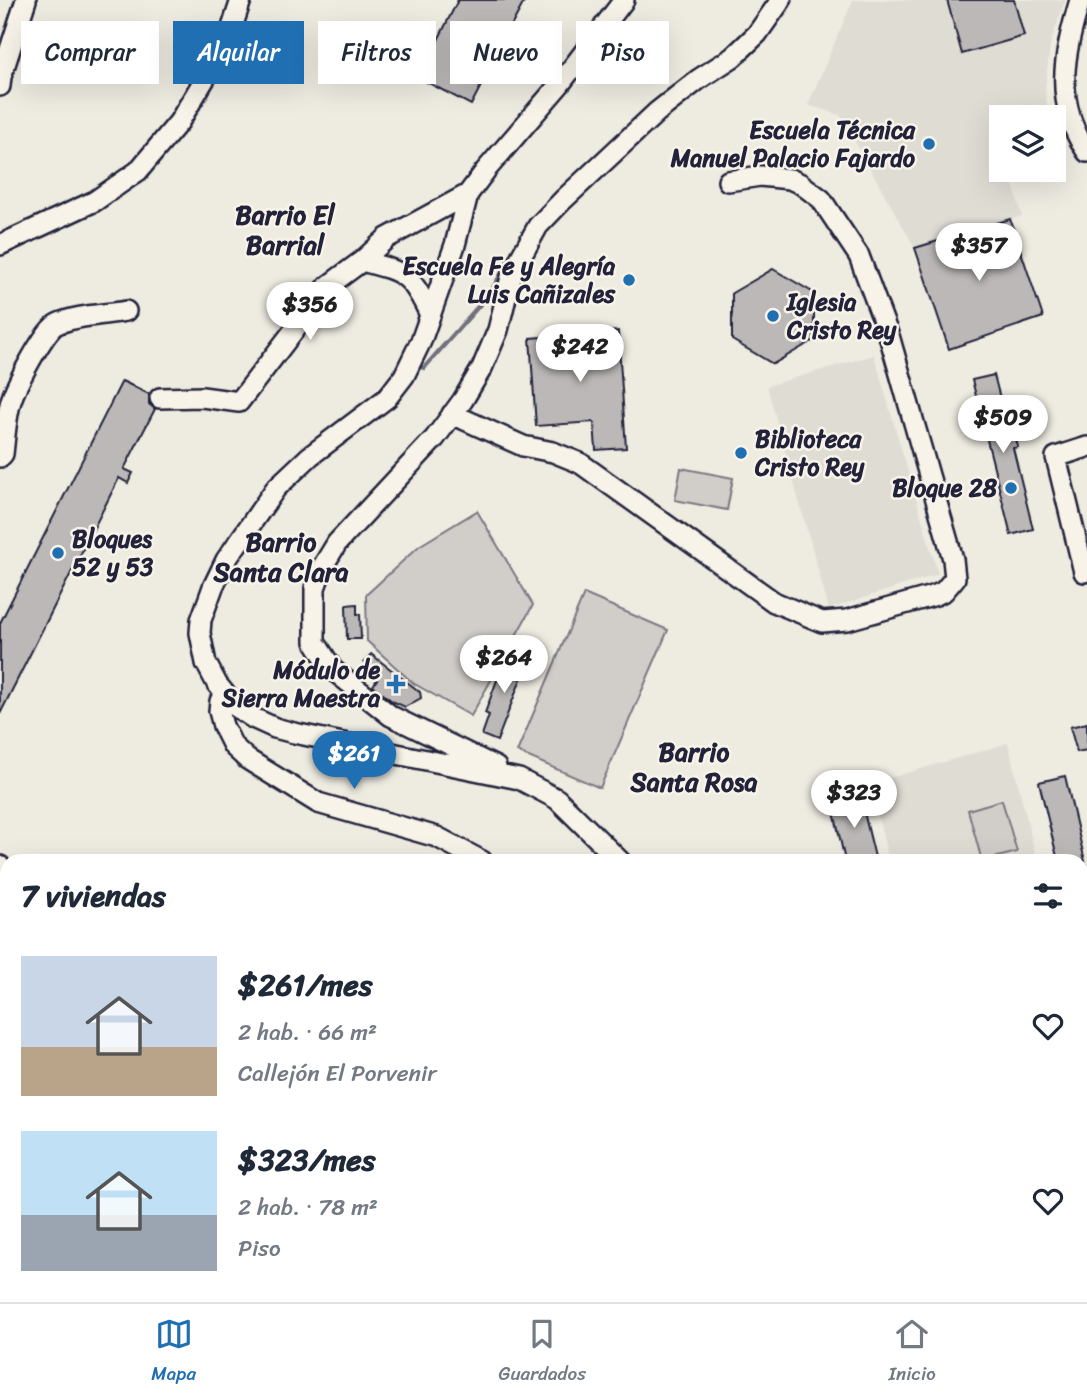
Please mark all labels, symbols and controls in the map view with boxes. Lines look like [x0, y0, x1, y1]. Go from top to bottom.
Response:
chip: Comprar [21, 21, 159, 84]
chip: Alquilar [173, 21, 304, 84]
chip: Filtros [318, 21, 436, 84]
chip: Nuevo [450, 21, 562, 84]
chip: Piso [576, 21, 669, 84]
map controls [989, 105, 1066, 182]
button: layers [989, 105, 1066, 182]
place label: Escuela Técnica Manuel Palacio Fajardo [670, 109, 916, 179]
marker: Escuela Técnica Manuel Palacio Fajardo [921, 136, 937, 152]
district label: Barrio El Barrial [235, 192, 336, 268]
pin: $357 [938, 224, 1020, 283]
text: $357 [951, 225, 1007, 266]
place label: Escuela Fe y Alegría Luis Cañizales [402, 245, 616, 315]
marker: Escuela Fe y Alegría Luis Cañizales [621, 272, 637, 288]
place label: Iglesia Cristo Rey [785, 281, 897, 351]
pin: $356 [269, 282, 351, 342]
text: $356 [282, 284, 338, 325]
marker: Iglesia Cristo Rey [765, 308, 781, 324]
pin: $242 [539, 324, 621, 384]
text: $242 [552, 326, 608, 367]
pin: $509 [962, 396, 1044, 455]
text: $509 [974, 397, 1032, 438]
place label: Biblioteca Cristo Rey [754, 418, 865, 488]
marker: Biblioteca Cristo Rey [733, 445, 749, 461]
place label: Bloque 28 [892, 467, 998, 509]
marker: Bloque 28 [1003, 480, 1019, 496]
place label: Bloques 52 y 53 [72, 518, 154, 588]
district label: Barrio Santa Clara [213, 519, 348, 595]
marker: Bloques 52 y 53 [50, 545, 66, 561]
pin: $264 [463, 636, 545, 695]
text: $264 [476, 637, 532, 678]
place label: Módulo de Sierra Maestra [221, 649, 381, 719]
marker: Módulo de Sierra Maestra [386, 674, 406, 694]
district label: Barrio Santa Rosa [630, 729, 757, 805]
pin: $261 [313, 732, 395, 791]
text: $261 [328, 733, 380, 774]
pin: $323 [813, 770, 895, 830]
text: $323 [827, 772, 881, 813]
text: 7 viviendas [21, 869, 166, 923]
icon: filters [1029, 877, 1067, 915]
text: $261/mes [238, 958, 373, 1012]
icon: home [77, 984, 161, 1068]
icon: heart [1029, 1007, 1067, 1045]
text: 2 hab. · 66 m² [238, 1012, 377, 1053]
text: Callejón El Porvenir [238, 1053, 437, 1094]
text: $323/mes [238, 1133, 376, 1187]
icon: home [77, 1159, 161, 1243]
icon: heart [1029, 1182, 1067, 1220]
text: 2 hab. · 78 m² [238, 1187, 378, 1228]
text: Piso [238, 1228, 281, 1269]
tab: Mapa [151, 1315, 196, 1390]
tab: Guardados [499, 1315, 586, 1390]
tab: Inicio [889, 1315, 936, 1390]

